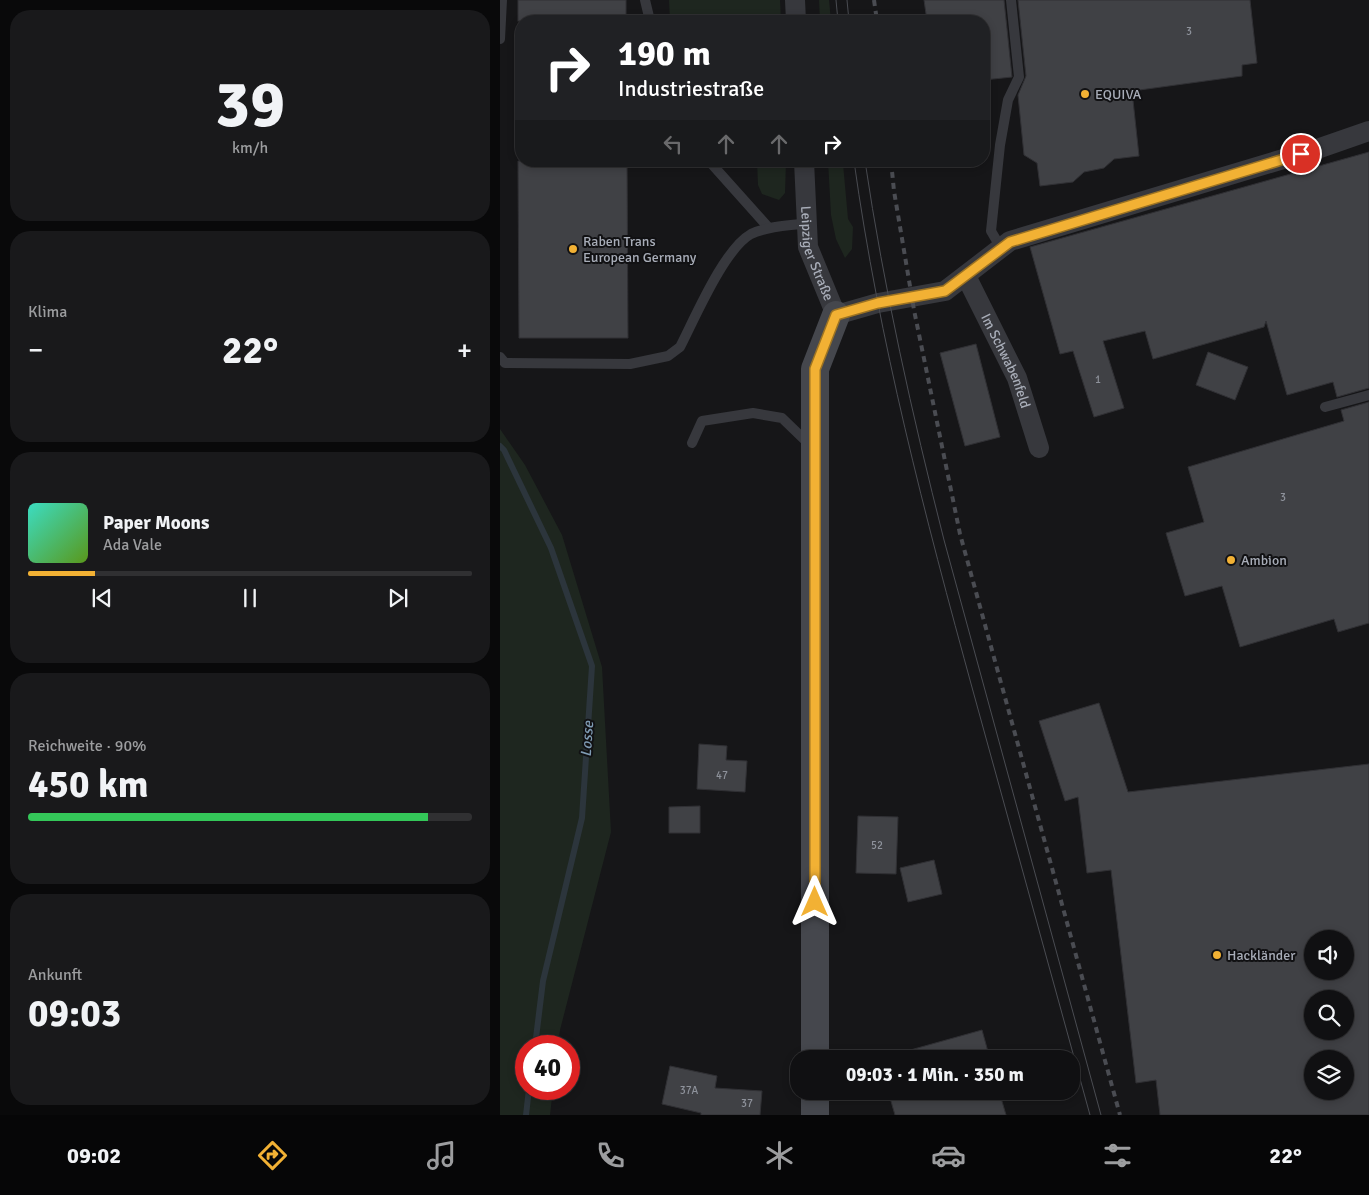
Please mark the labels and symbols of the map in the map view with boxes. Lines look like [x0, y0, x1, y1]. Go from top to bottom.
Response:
house number: 3 [1186, 25, 1192, 38]
place label: EQUIVA [1095, 86, 1142, 103]
marker: EQUIVA [1079, 88, 1091, 100]
pin [1280, 133, 1322, 175]
street label: Leipziger Straße [797, 205, 837, 303]
place label: Raben Trans European Germany [583, 233, 697, 266]
marker: Raben Trans European Germany [567, 243, 579, 255]
street label: Im Schwabenfeld [977, 311, 1034, 410]
house number: 1 [1095, 373, 1101, 386]
house number: 3 [1280, 491, 1286, 504]
place label: Ambion [1241, 552, 1287, 569]
marker: Ambion [1225, 554, 1237, 566]
water label: Losse [577, 719, 597, 758]
house number: 47 [716, 769, 728, 782]
house number: 52 [871, 839, 883, 852]
position arrow [788, 875, 840, 927]
place label: Hackländer [1227, 947, 1296, 964]
marker: Hackländer [1211, 949, 1223, 961]
speed limit sign: 40 [515, 1035, 580, 1100]
house number: 37A [680, 1084, 699, 1097]
house number: 37 [741, 1097, 753, 1110]

